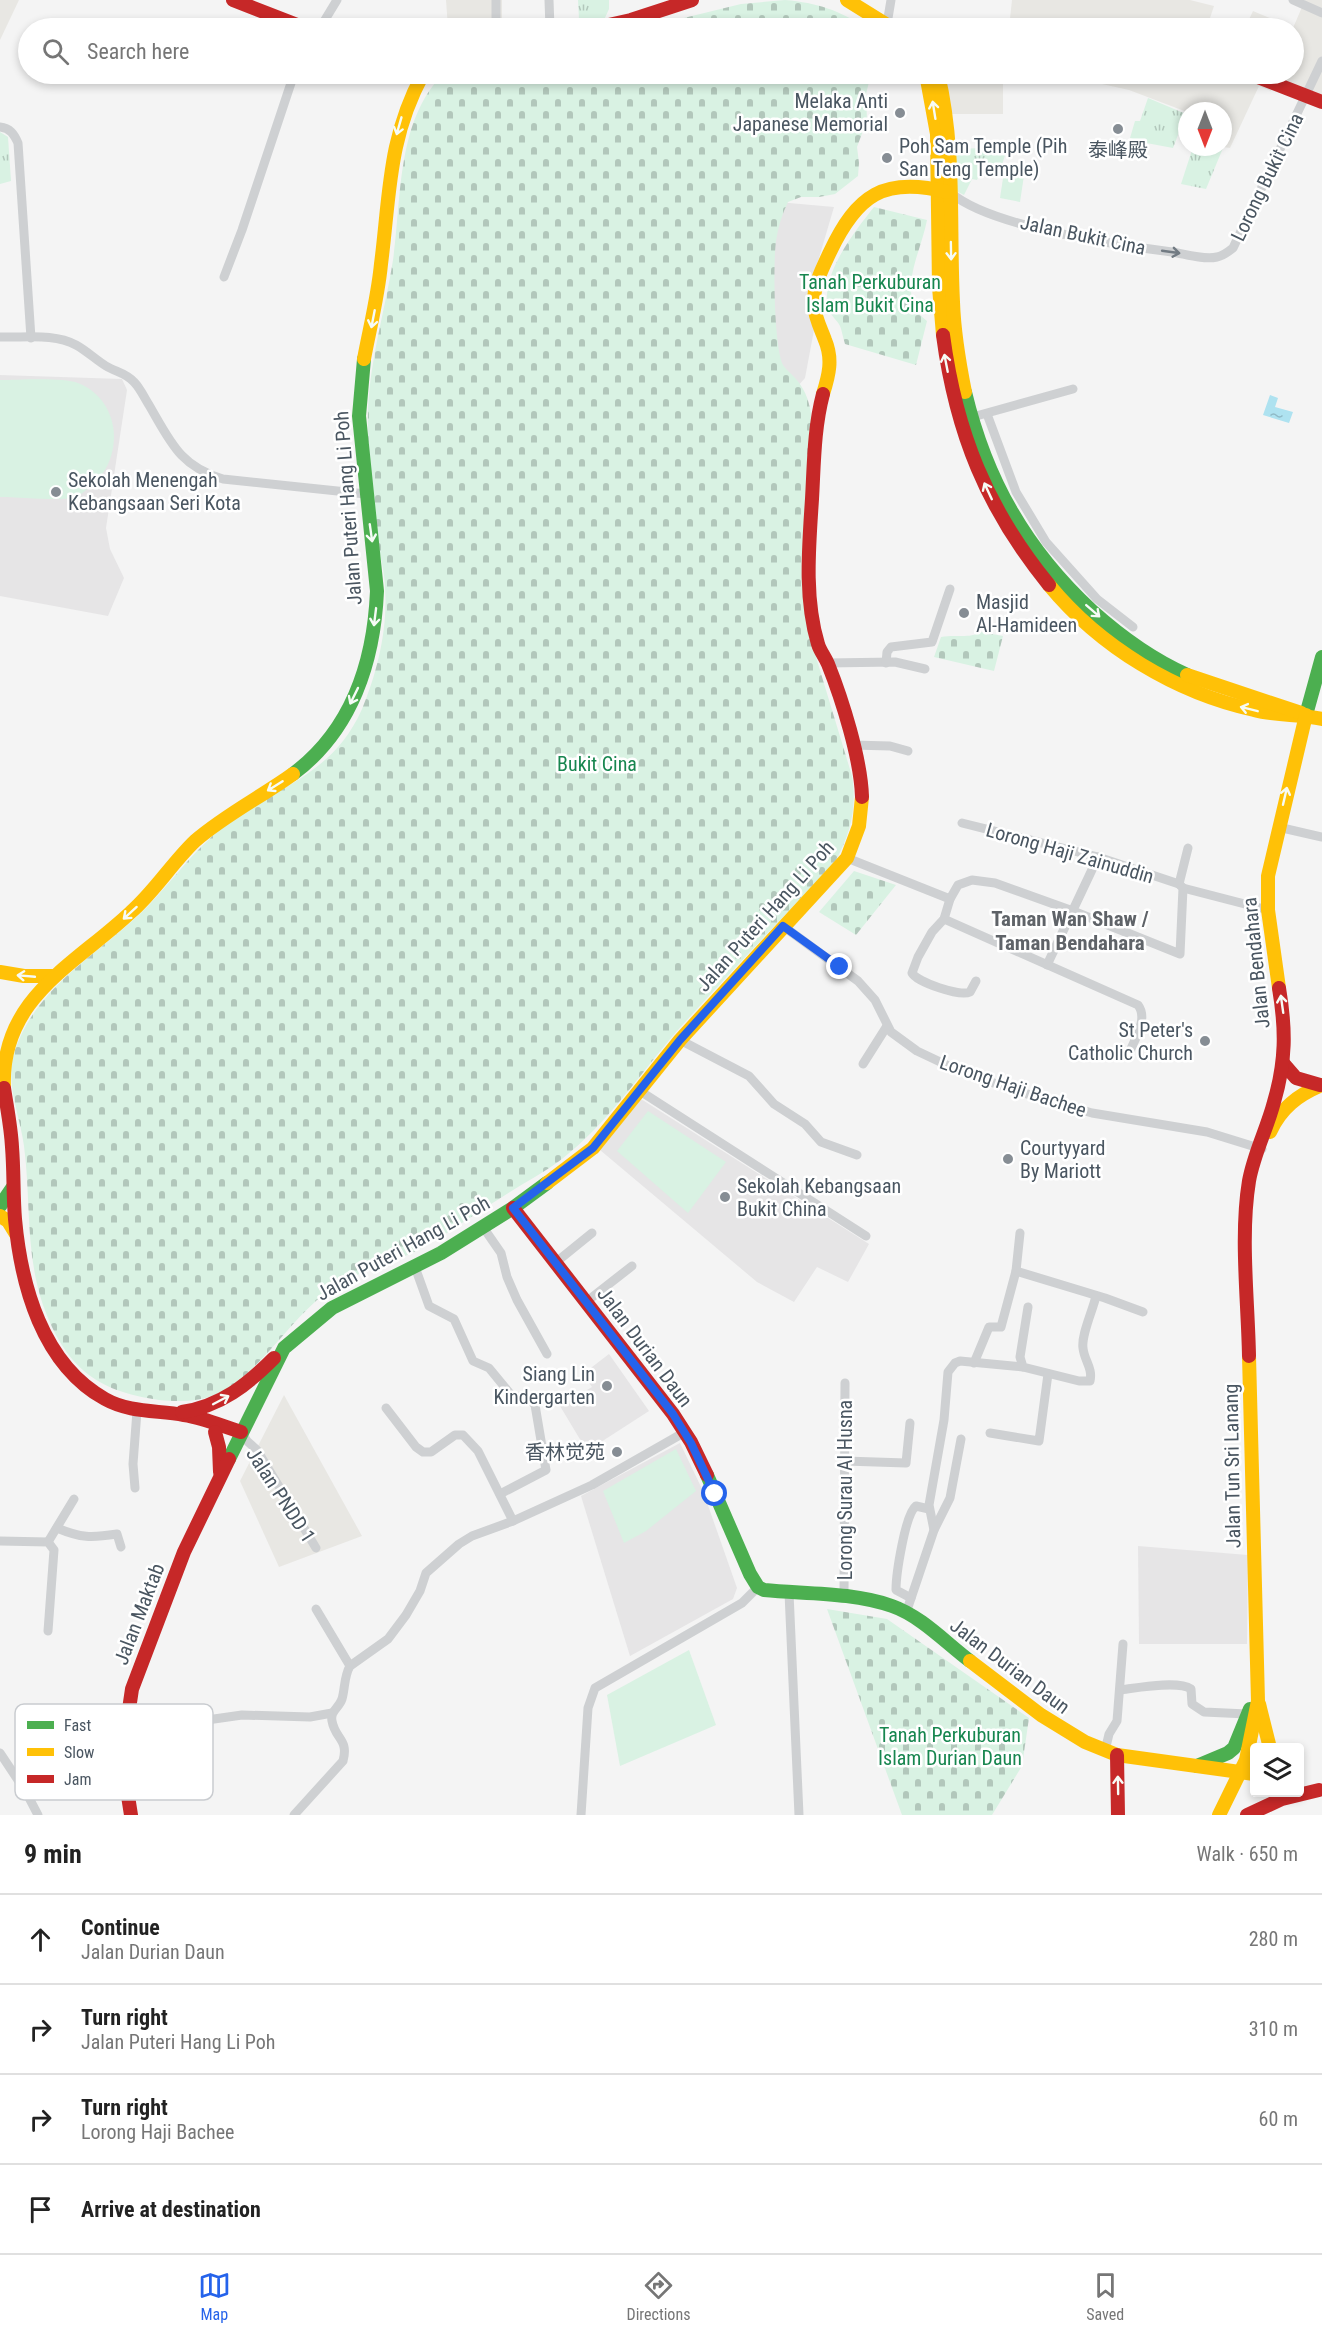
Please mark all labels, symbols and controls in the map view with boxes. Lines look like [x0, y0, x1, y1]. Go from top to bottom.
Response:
search box [18, 18, 1304, 84]
icon: search [39, 35, 72, 68]
text: Search here [87, 39, 189, 64]
place label: Melaka Anti Japanese Memorial [733, 89, 888, 136]
one-way arrow [929, 100, 940, 120]
north arrow [1178, 102, 1232, 156]
marker: Melaka Anti Japanese Memorial [893, 106, 907, 120]
street label: Lorong Bukit Cina [1226, 109, 1308, 245]
one-way arrow [393, 117, 404, 136]
marker: 泰峰殿 [1111, 122, 1125, 136]
place label: Poh Sam Temple (Pih San Teng Temple) [899, 134, 1067, 181]
place label: 泰峰殿 [1088, 138, 1148, 162]
marker: Poh Sam Temple (Pih San Teng Temple) [880, 151, 894, 165]
street label: Jalan Bukit Cina [1018, 210, 1148, 260]
one-way arrow [946, 241, 957, 261]
one-way arrow [1161, 247, 1181, 258]
park label: Tanah Perkuburan Islam Bukit Cina [799, 270, 941, 317]
one-way arrow [367, 309, 378, 329]
one-way arrow [940, 354, 952, 373]
street label: Jalan Puteri Hang Li Poh [329, 410, 367, 606]
place label: Sekolah Menengah Kebangsaan Seri Kota [68, 468, 241, 515]
one-way arrow [981, 482, 993, 500]
marker: Sekolah Menengah Kebangsaan Seri Kota [49, 485, 63, 499]
one-way arrow [365, 523, 376, 543]
place label: Masjid Al-Hamideen [976, 590, 1077, 637]
one-way arrow [1085, 604, 1100, 618]
marker: Masjid Al-Hamideen [957, 606, 971, 620]
one-way arrow [369, 607, 380, 626]
one-way arrow [347, 686, 359, 704]
one-way arrow [1239, 702, 1258, 714]
park label: Bukit Cina [557, 752, 637, 776]
one-way arrow [267, 780, 284, 792]
one-way arrow [1280, 786, 1292, 805]
street label: Lorong Haji Zainuddin [983, 818, 1157, 888]
street label: Jalan Puteri Hang Li Poh [691, 836, 839, 996]
street label: Jalan Bendahara [1237, 896, 1275, 1030]
one-way arrow [123, 906, 138, 920]
district label: Taman Wan Shaw / Taman Bendahara [991, 907, 1149, 955]
route end [826, 953, 852, 979]
one-way arrow [16, 970, 36, 981]
one-way arrow [1276, 995, 1287, 1015]
place label: St Peter's Catholic Church [1068, 1018, 1193, 1065]
marker: St Peter's Catholic Church [1198, 1034, 1212, 1048]
street label: Lorong Haji Bachee [937, 1050, 1089, 1122]
place label: Courtyyard By Mariott [1020, 1136, 1105, 1183]
marker: Courtyyard By Mariott [1001, 1152, 1015, 1166]
place label: Sekolah Kebangsaan Bukit China [737, 1174, 901, 1221]
street label: Jalan Puteri Hang Li Poh [312, 1190, 494, 1306]
marker: Sekolah Kebangsaan Bukit China [718, 1190, 732, 1204]
street label: Jalan Durian Daun [592, 1282, 698, 1412]
place label: Siang Lin Kindergarten [494, 1362, 595, 1409]
marker: Siang Lin Kindergarten [600, 1379, 614, 1393]
street label: Jalan Tun Sri Lanang [1219, 1384, 1245, 1548]
one-way arrow [212, 1394, 230, 1406]
street label: Lorong Surau Al Husna [833, 1400, 857, 1580]
place label: 香林觉苑 [525, 1440, 605, 1464]
street label: Jalan PNDD 1 [241, 1443, 321, 1547]
marker: 香林觉苑 [610, 1445, 624, 1459]
route start [701, 1480, 727, 1506]
street label: Jalan Maktab [109, 1560, 169, 1668]
street label: Jalan Durian Daun [945, 1613, 1075, 1719]
legend [15, 1704, 213, 1800]
text: Fast [64, 1716, 91, 1735]
park label: Tanah Perkuburan Islam Durian Daun [878, 1723, 1022, 1770]
text: Slow [64, 1743, 94, 1762]
map controls [1250, 1743, 1304, 1797]
button: layers [1250, 1743, 1304, 1797]
text: Jam [64, 1770, 91, 1789]
one-way arrow [1112, 1776, 1124, 1796]
text: 9 min [24, 1839, 82, 1869]
text: Walk · 650 m [1197, 1842, 1298, 1866]
text: Continue [81, 1915, 160, 1940]
icon: ahead [24, 1923, 57, 1956]
text: 280 m [1249, 1927, 1298, 1951]
text: Jalan Durian Daun [81, 1940, 225, 1964]
text: Turn right [81, 2005, 168, 2030]
icon: right [24, 2013, 57, 2046]
text: 310 m [1249, 2017, 1298, 2041]
text: Jalan Puteri Hang Li Poh [81, 2030, 275, 2054]
text: Turn right [81, 2095, 168, 2120]
icon: right [24, 2103, 57, 2136]
text: 60 m [1259, 2107, 1298, 2131]
text: Lorong Haji Bachee [81, 2120, 234, 2144]
icon: arrive [24, 2193, 57, 2226]
text: Arrive at destination [81, 2197, 261, 2222]
tab: Map [198, 2269, 231, 2324]
tab: Directions [627, 2269, 690, 2324]
tab: Saved [1086, 2269, 1124, 2324]

